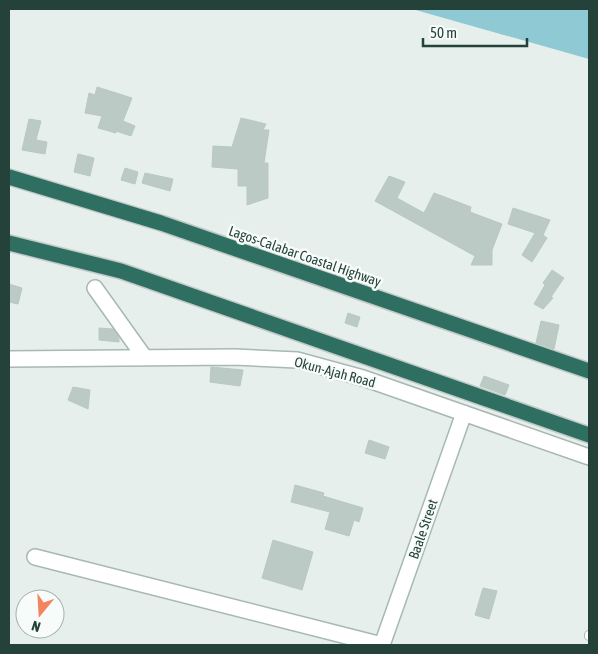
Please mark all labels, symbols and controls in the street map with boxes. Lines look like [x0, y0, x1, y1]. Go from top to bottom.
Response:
scale bar [423, 15, 527, 47]
text: 50 m [430, 24, 457, 41]
street label: Lagos-Calabar Coastal Highway [227, 222, 383, 290]
street label: Okun-Ajah Road [293, 353, 377, 391]
street label: Baale Street [405, 497, 441, 561]
north arrow [15, 589, 65, 639]
text: N [30, 617, 42, 635]

